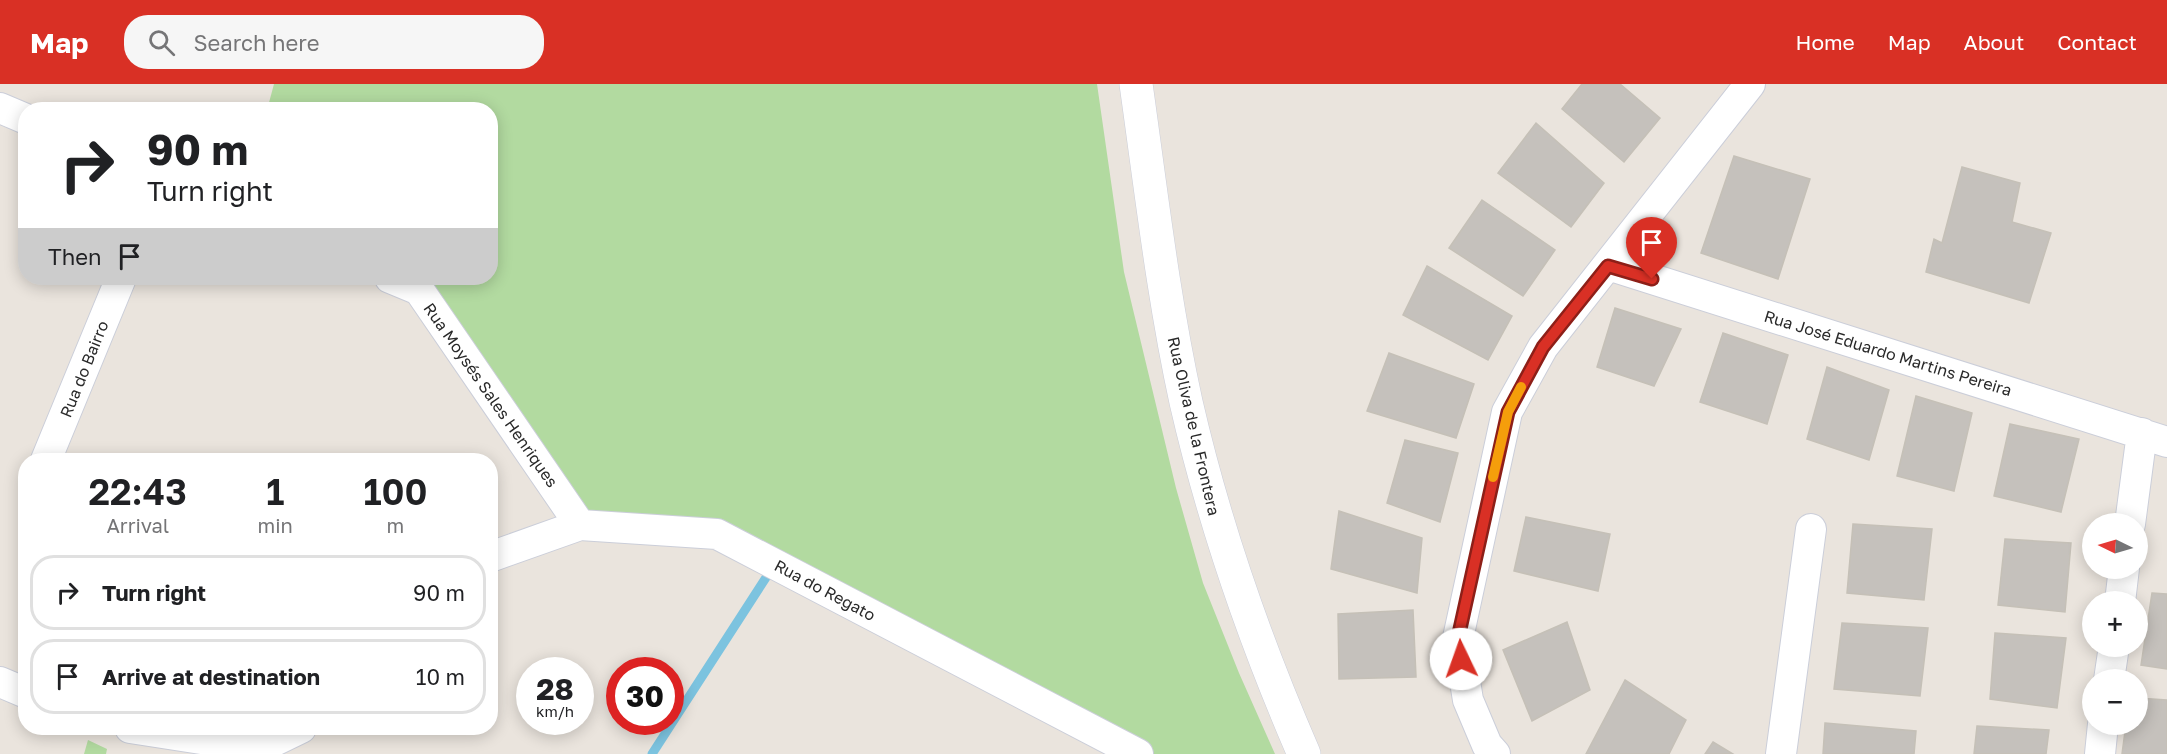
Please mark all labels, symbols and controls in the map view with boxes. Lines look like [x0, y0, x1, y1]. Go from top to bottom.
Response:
search box [124, 15, 544, 69]
text: Map [30, 26, 88, 59]
icon: search [145, 26, 178, 59]
text: Search here [193, 29, 319, 56]
text: Home [1795, 29, 1855, 55]
text: Map [1888, 29, 1931, 55]
text: About [1964, 29, 2024, 55]
text: Contact [2057, 29, 2137, 55]
text: 90 m [147, 124, 248, 174]
icon: right [48, 126, 126, 204]
text: Turn right [147, 175, 273, 207]
pin [1626, 217, 1677, 279]
icon: arrive [1635, 226, 1668, 259]
icon: arrive [113, 240, 146, 273]
text: Then [48, 243, 101, 270]
street label: Rua Moysés Sales Henriques [420, 299, 562, 491]
street label: Rua José Eduardo Martins Pereira [1762, 306, 2014, 400]
street label: Rua do Bairro [55, 318, 113, 420]
street label: Rua Oliva de la Frontera [1164, 335, 1224, 517]
text: 22:43 [88, 470, 187, 513]
text: 1 [266, 470, 284, 513]
text: 100 [363, 470, 428, 513]
text: Arrival [106, 513, 169, 537]
text: min [258, 513, 293, 537]
text: m [387, 513, 404, 537]
north arrow [2082, 513, 2148, 579]
map controls [2082, 513, 2148, 735]
street label: Rua do Regato [771, 555, 879, 625]
icon: right [51, 576, 84, 609]
text: Turn right [102, 579, 206, 606]
text: 90 m [413, 579, 465, 606]
button: + [2082, 591, 2148, 657]
position arrow [1429, 627, 1493, 691]
speed limit sign: 30 [606, 657, 684, 735]
icon: arrive [51, 660, 84, 693]
text: Arrive at destination [102, 663, 320, 690]
text: 10 m [416, 663, 465, 690]
button: − [2082, 669, 2148, 735]
text: 28 [536, 671, 574, 707]
text: km/h [536, 702, 574, 720]

